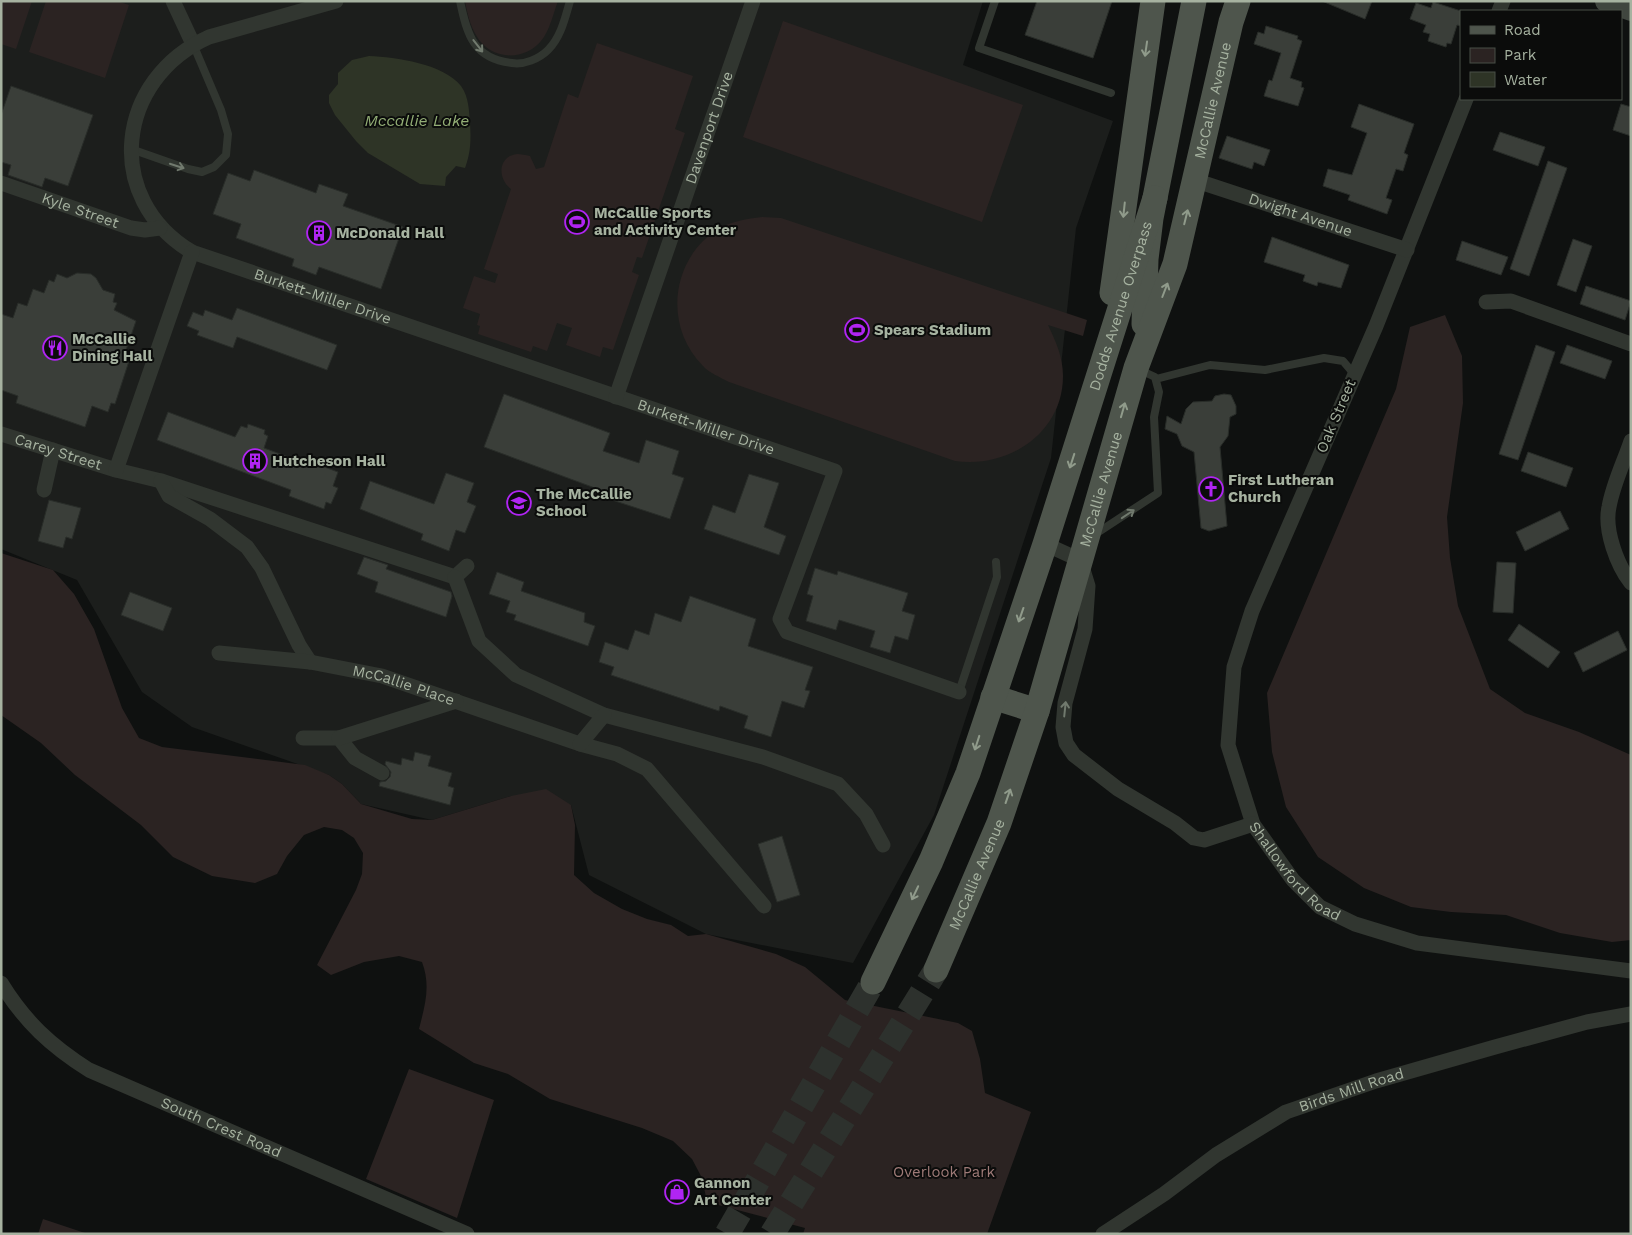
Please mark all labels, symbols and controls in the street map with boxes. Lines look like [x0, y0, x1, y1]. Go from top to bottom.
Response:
legend [1460, 10, 1622, 100]
text: Road [1504, 21, 1541, 39]
one-way arrow [472, 39, 483, 52]
street label: McCallie Avenue [1191, 40, 1235, 161]
one-way arrow [1141, 41, 1151, 57]
text: Park [1504, 46, 1537, 64]
street label: Davenport Drive [681, 69, 737, 186]
text: Water [1504, 71, 1547, 89]
water label: Mccallie Lake [365, 111, 469, 130]
one-way arrow [169, 161, 185, 171]
street label: Kyle Street [39, 189, 122, 232]
street label: Dwight Avenue [1246, 190, 1355, 240]
one-way arrow [1119, 202, 1129, 218]
place label: McCallie Sports and Activity Center [594, 204, 737, 239]
sports icon: McCallie Sports and Activity Center [564, 209, 590, 235]
one-way arrow [1182, 209, 1191, 225]
street label: Dodds Avenue Overpass [1085, 219, 1156, 393]
building icon: McDonald Hall [306, 220, 332, 246]
place label: McDonald Hall [336, 224, 444, 242]
street label: Burkett-Miller Drive [252, 265, 394, 328]
one-way arrow [1161, 282, 1170, 298]
sports icon: Spears Stadium [844, 317, 870, 343]
place label: Spears Stadium [874, 321, 991, 339]
place label: McCallie Dining Hall [72, 330, 152, 365]
restaurant icon: McCallie Dining Hall [42, 335, 68, 361]
street label: Oak Street [1312, 376, 1360, 455]
street label: Burkett-Miller Drive [635, 395, 777, 459]
one-way arrow [1119, 403, 1129, 419]
street label: McCallie Avenue [1076, 429, 1126, 549]
street label: Carey Street [12, 430, 105, 474]
building icon: Hutcheson Hall [242, 448, 268, 474]
place label: Hutcheson Hall [272, 452, 386, 470]
one-way arrow [1067, 453, 1076, 469]
place label: First Lutheran Church [1228, 471, 1334, 506]
church icon: First Lutheran Church [1198, 476, 1224, 502]
place label: The McCallie School [536, 485, 632, 520]
school or university icon: The McCallie School [506, 490, 532, 516]
one-way arrow [1121, 509, 1135, 520]
one-way arrow [1015, 607, 1025, 623]
street label: McCallie Place [351, 661, 457, 709]
one-way arrow [1060, 701, 1069, 717]
one-way arrow [972, 735, 982, 751]
one-way arrow [1004, 788, 1013, 804]
street label: McCallie Avenue [945, 816, 1009, 933]
street label: Shallowford Road [1245, 818, 1344, 925]
one-way arrow [910, 885, 920, 900]
street label: Birds Mill Road [1297, 1065, 1406, 1116]
street label: South Crest Road [158, 1093, 284, 1161]
park label: Overlook Park [893, 1163, 995, 1181]
place label: Gannon Art Center [694, 1174, 772, 1209]
shop icon: Gannon Art Center [664, 1179, 690, 1205]

